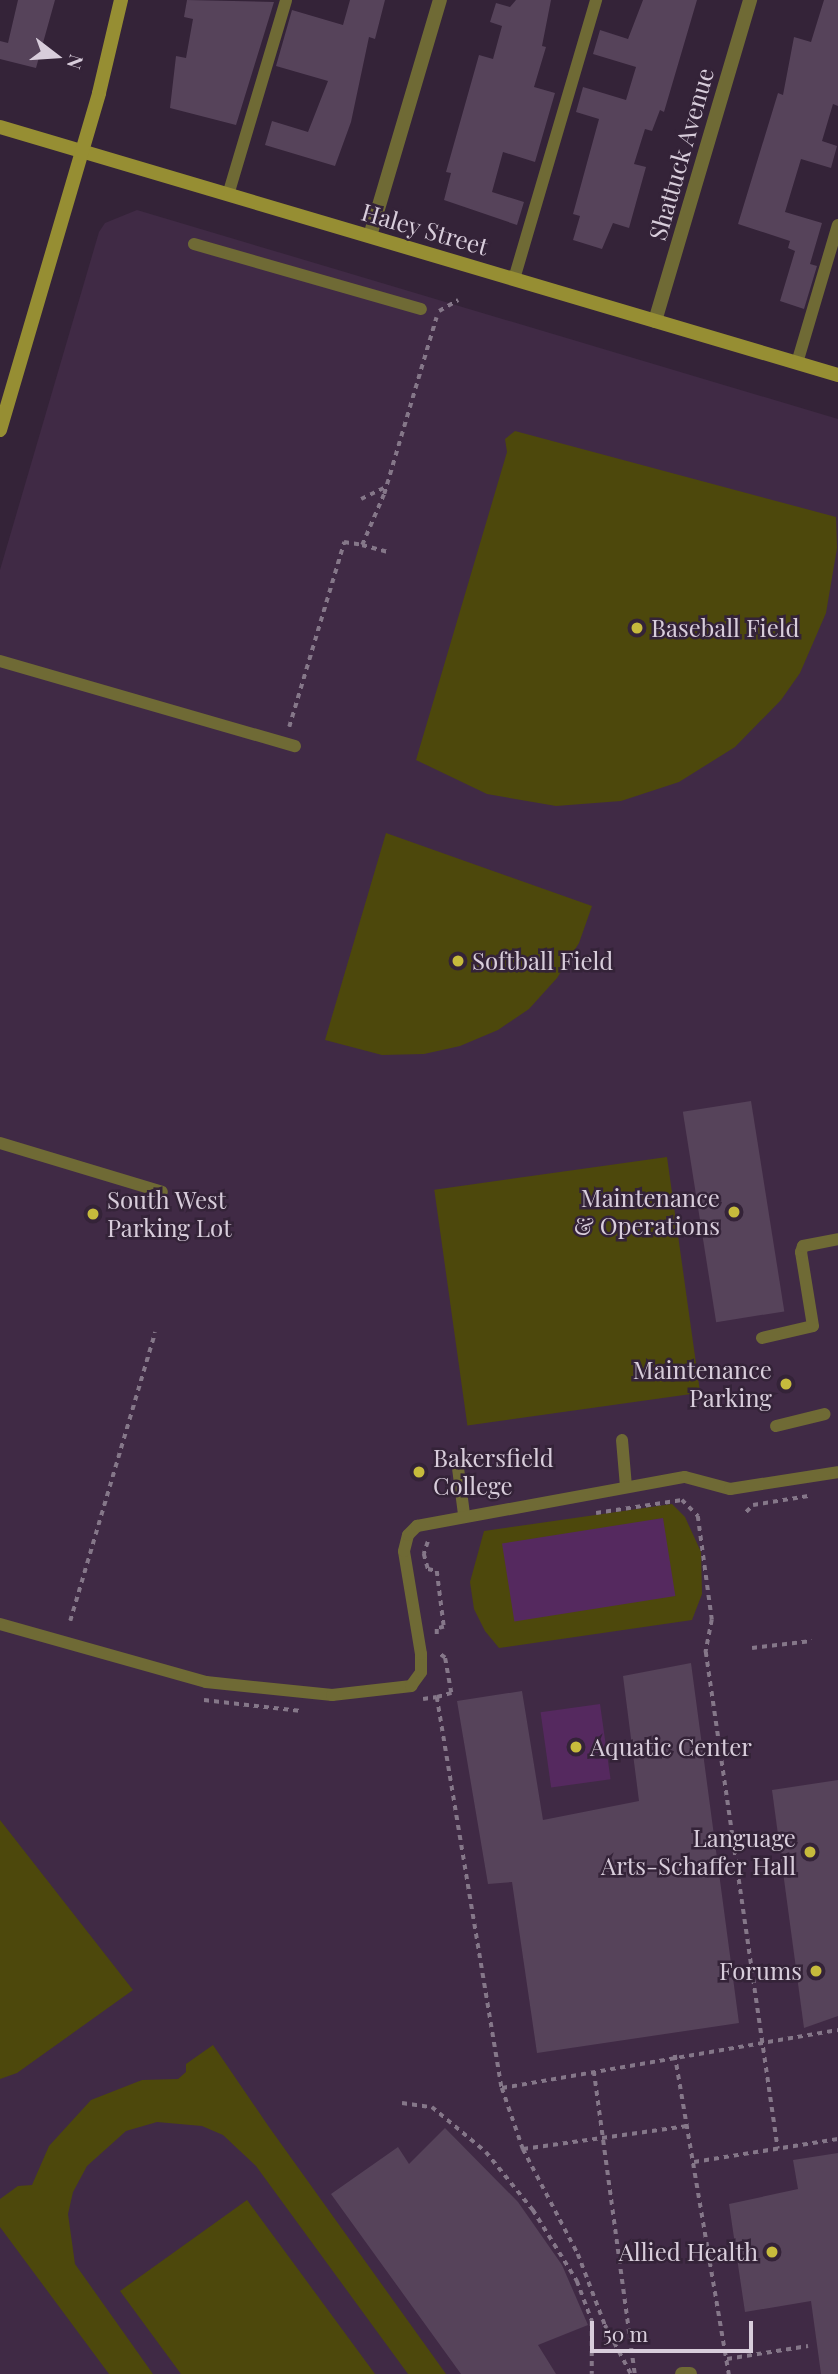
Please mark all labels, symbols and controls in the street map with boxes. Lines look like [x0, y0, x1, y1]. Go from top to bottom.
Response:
north arrow [21, 21, 91, 91]
text: N [62, 52, 91, 73]
street label: Shattuck Avenue [642, 64, 720, 244]
street label: Haley Street [358, 197, 492, 261]
place label: Baseball Field [651, 614, 799, 642]
marker: Baseball Field [629, 620, 645, 636]
place label: Softball Field [472, 947, 613, 975]
marker: Softball Field [450, 953, 466, 969]
place label: Maintenance & Operations [574, 1184, 720, 1240]
place label: South West Parking Lot [107, 1186, 232, 1242]
marker: Maintenance & Operations [726, 1204, 742, 1220]
marker: South West Parking Lot [85, 1206, 101, 1222]
place label: Maintenance Parking [633, 1356, 772, 1412]
marker: Maintenance Parking [778, 1376, 794, 1392]
place label: Bakersfield College [433, 1444, 554, 1500]
marker: Bakersfield College [411, 1464, 427, 1480]
place label: Aquatic Center [590, 1733, 752, 1761]
marker: Aquatic Center [568, 1739, 584, 1755]
place label: Language Arts-Schaffer Hall [601, 1824, 796, 1880]
marker: Language Arts-Schaffer Hall [802, 1844, 818, 1860]
place label: Forums [719, 1957, 802, 1985]
marker: Forums [808, 1963, 824, 1979]
place label: Allied Health [619, 2238, 758, 2266]
marker: Allied Health [764, 2244, 780, 2260]
scale bar [593, 2308, 756, 2352]
text: 50 m [603, 2319, 648, 2347]

